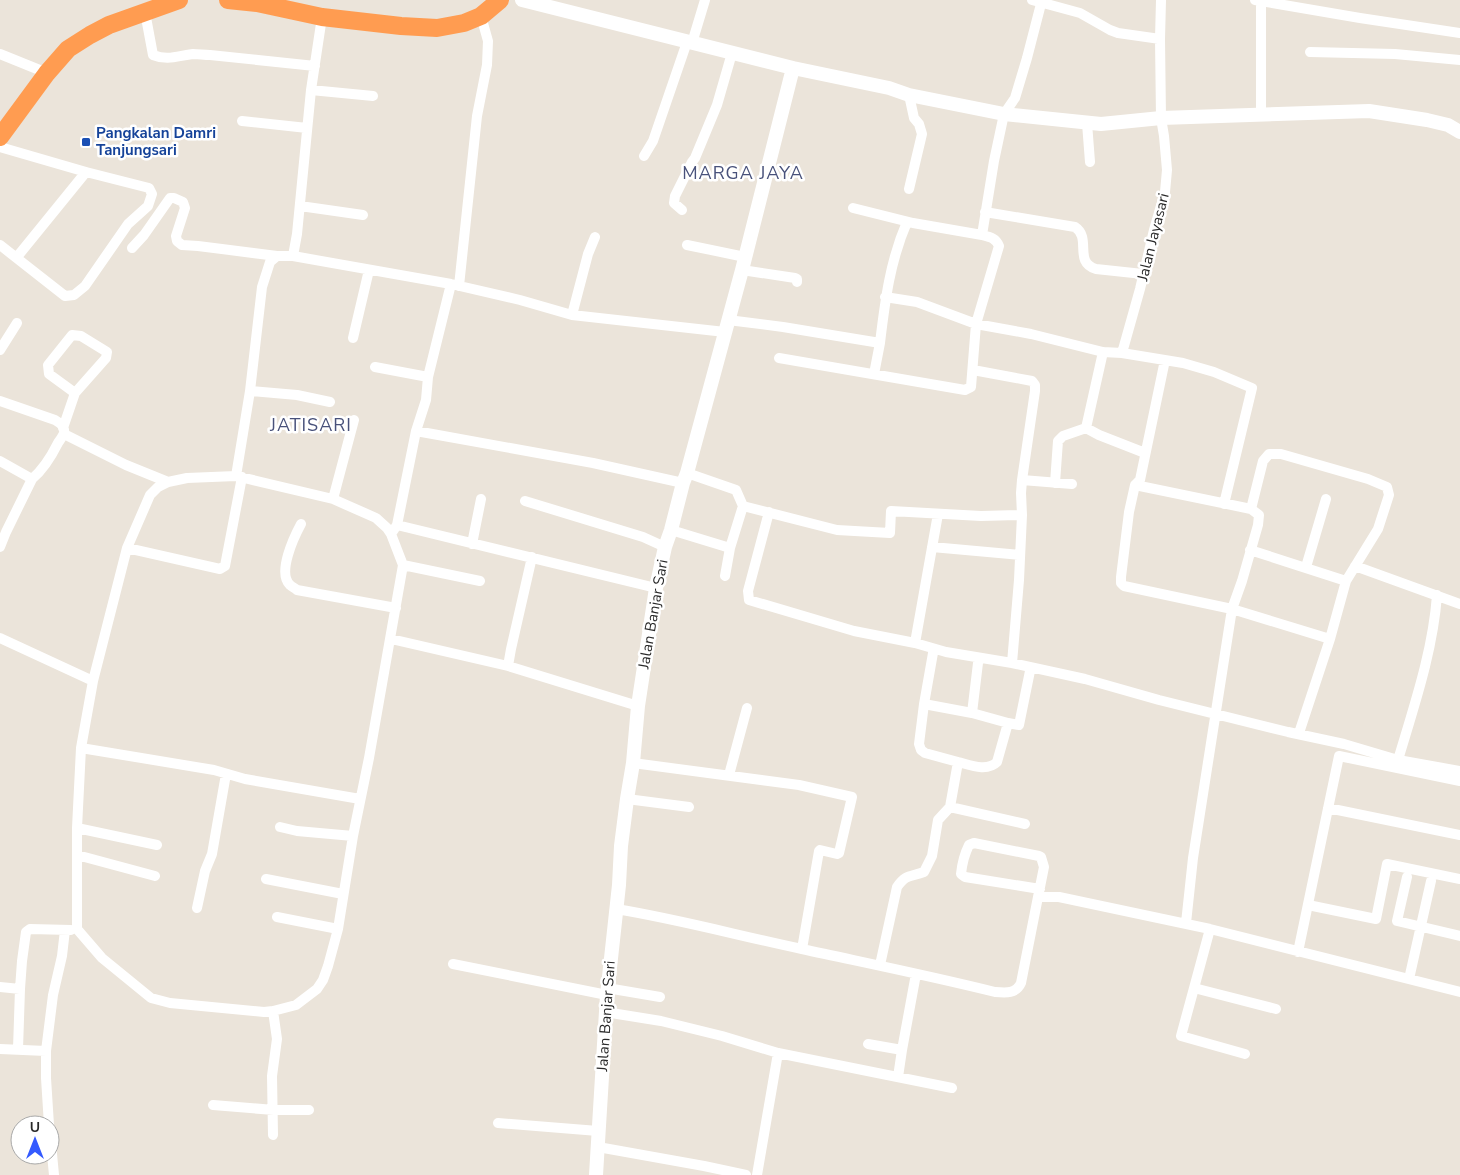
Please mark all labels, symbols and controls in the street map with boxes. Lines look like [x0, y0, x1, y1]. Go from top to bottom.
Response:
place label: Pangkalan Damri Tanjungsari [96, 123, 216, 160]
marker: Pangkalan Damri Tanjungsari [80, 136, 92, 148]
district label: MARGA JAYA [682, 161, 804, 185]
street label: Jalan Jayasari [1132, 191, 1174, 284]
district label: JATISARI [269, 413, 352, 437]
street label: Jalan Banjar Sari [633, 558, 672, 671]
street label: Jalan Banjar Sari [592, 960, 620, 1073]
north arrow [10, 1115, 60, 1165]
text: U [30, 1118, 40, 1137]

